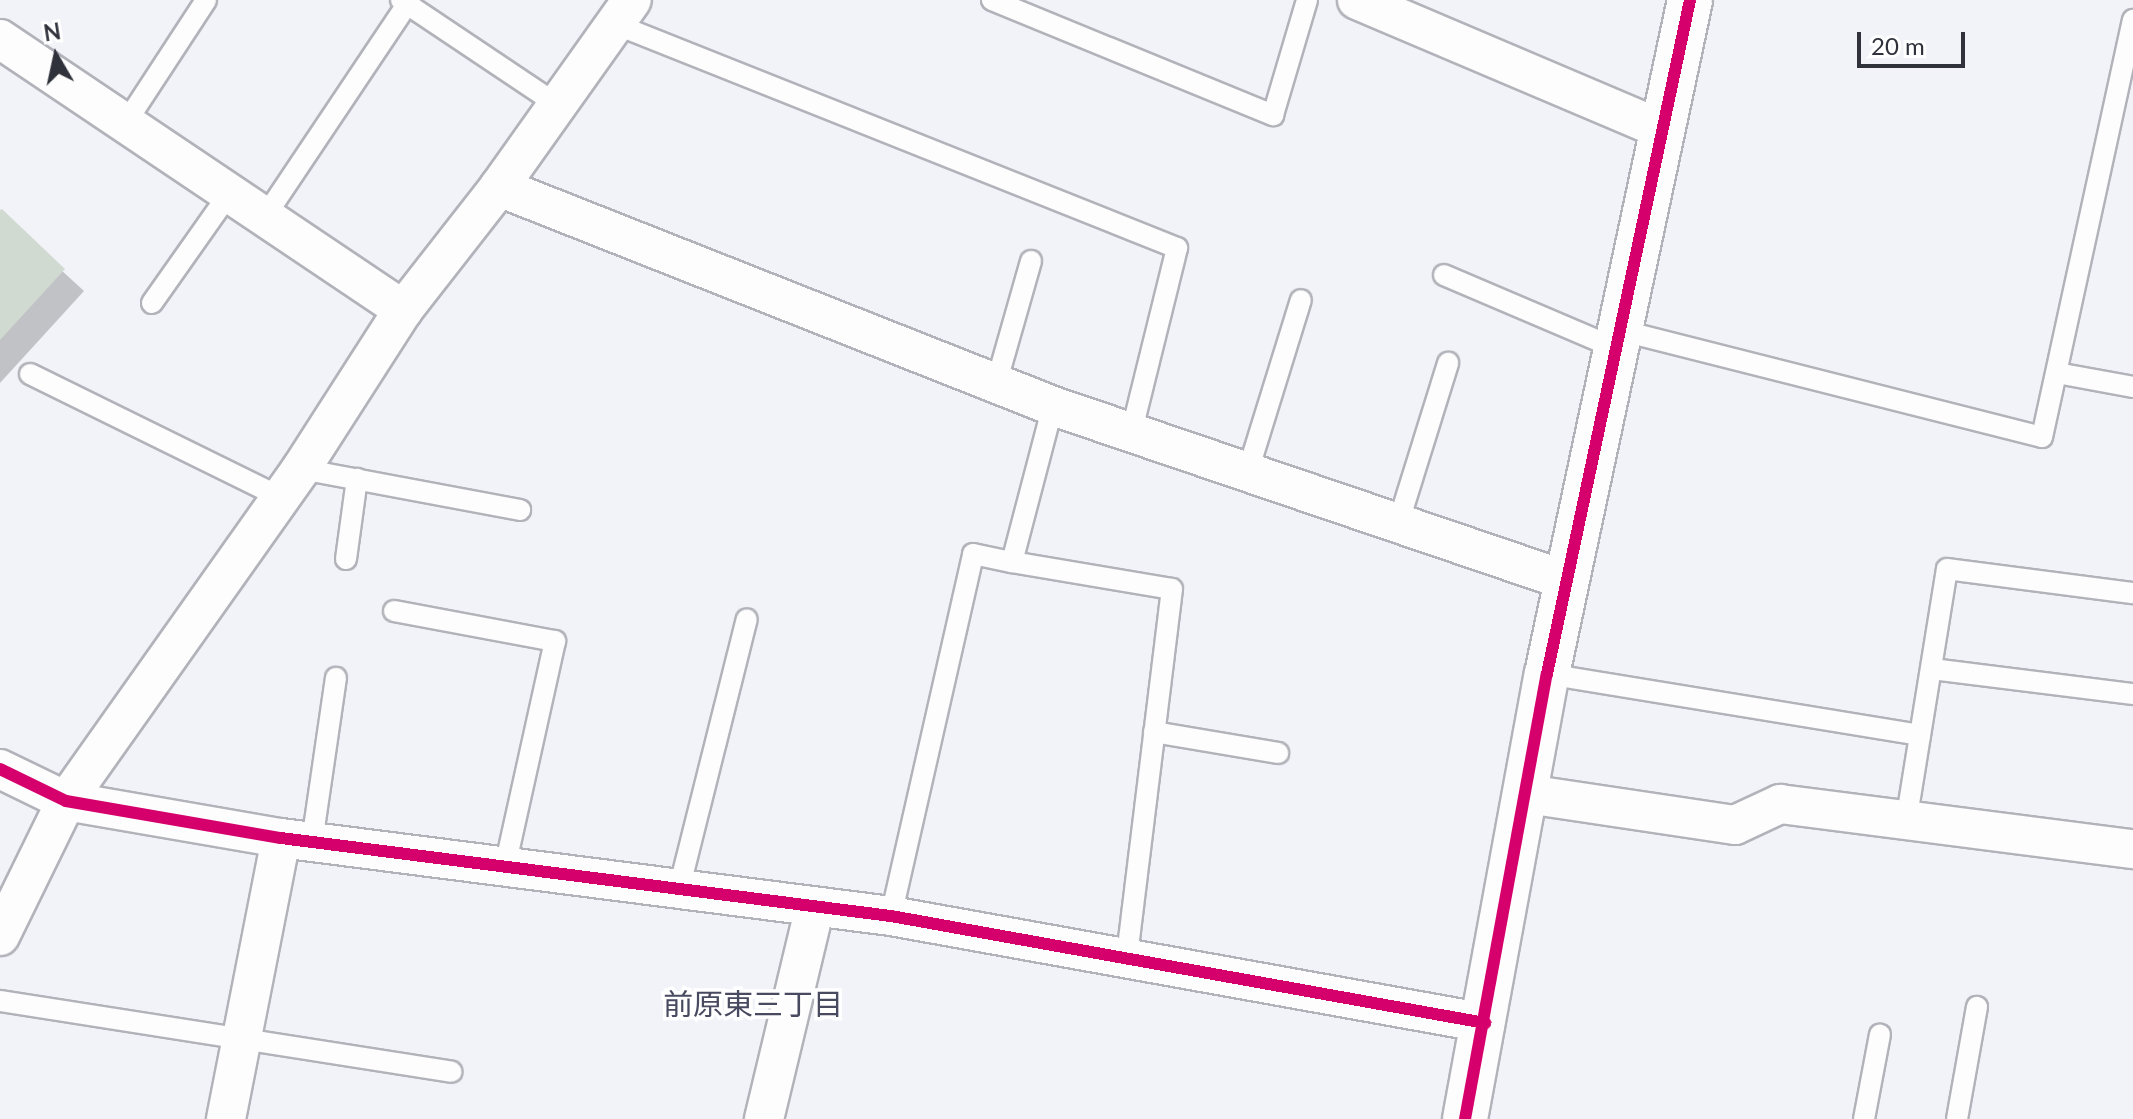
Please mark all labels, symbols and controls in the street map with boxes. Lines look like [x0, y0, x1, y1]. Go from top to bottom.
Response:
north arrow [16, 16, 96, 96]
scale bar [1861, 16, 1969, 66]
text: N [42, 17, 63, 46]
text: 20 m [1871, 31, 1925, 60]
district label: 前原東三丁目 [663, 985, 843, 1021]

